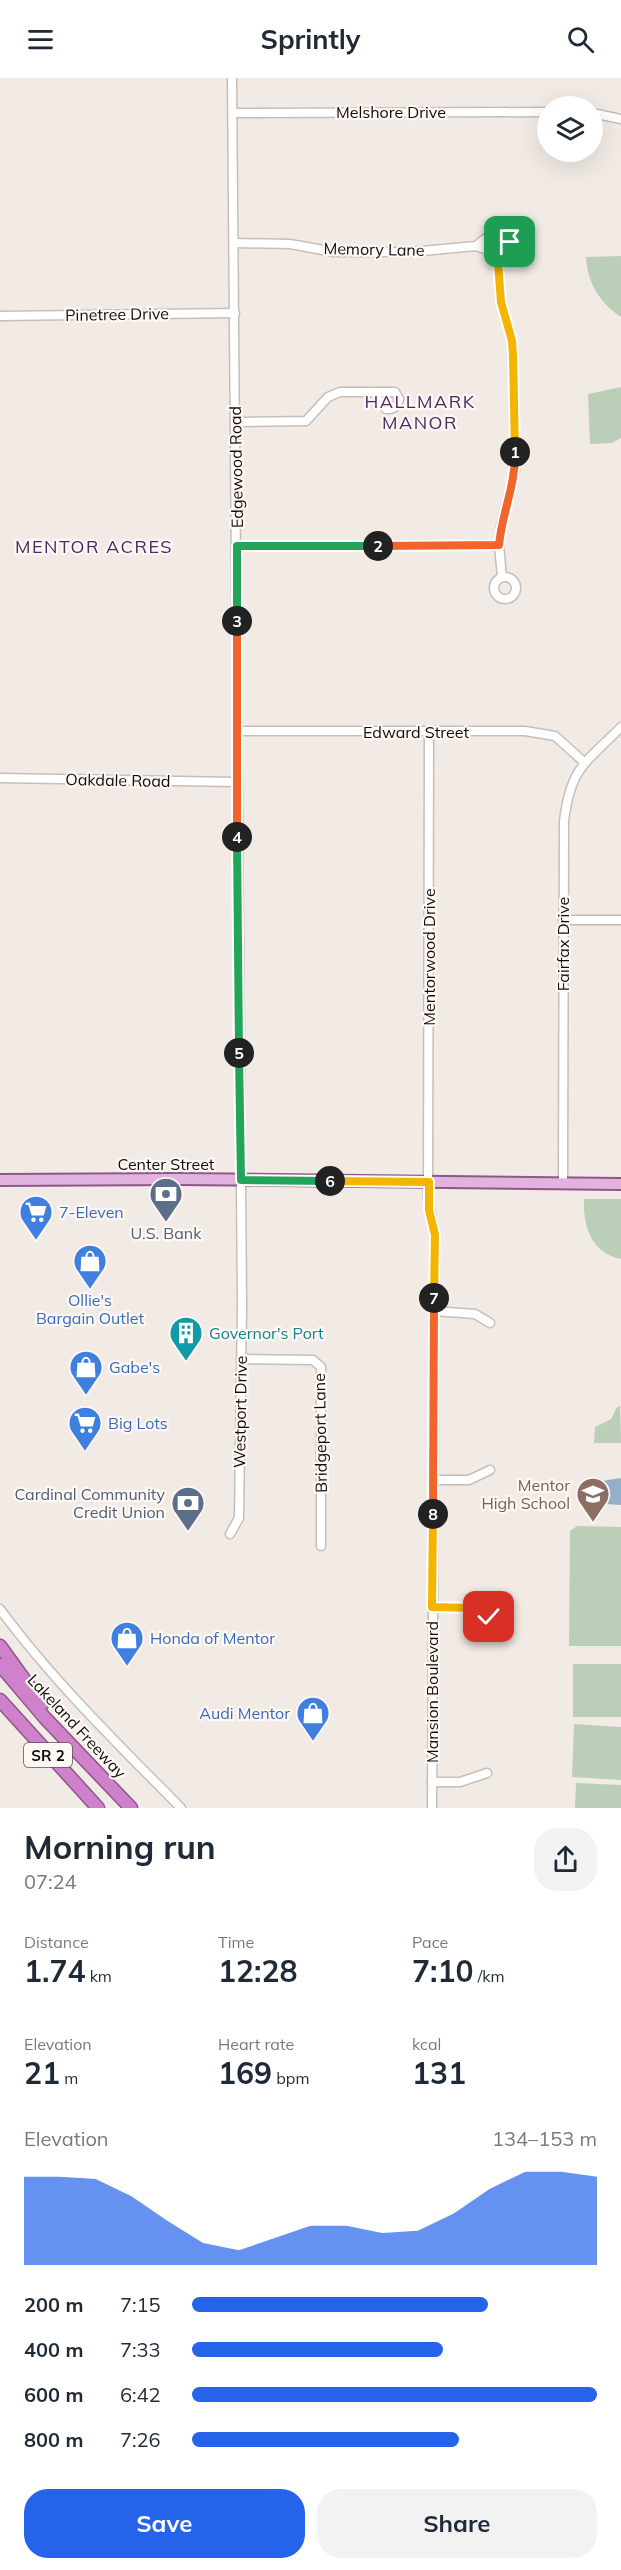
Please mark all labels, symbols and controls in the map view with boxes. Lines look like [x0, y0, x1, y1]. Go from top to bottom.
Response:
text: Sprintly [260, 22, 361, 56]
icon: menu [24, 23, 57, 56]
icon: search [564, 23, 597, 56]
map controls [537, 96, 603, 162]
button: layers [537, 96, 603, 162]
street label: Melshore Drive [336, 102, 446, 122]
pin [484, 216, 535, 267]
icon: arrive [493, 225, 526, 258]
street label: Memory Lane [323, 238, 425, 260]
street label: Pinetree Drive [65, 303, 169, 325]
district label: HALLMARK MANOR [364, 390, 476, 434]
street label: Edgewood Road [225, 406, 247, 528]
pin: 1 [500, 437, 530, 467]
text: 1 [510, 442, 520, 462]
pin: 2 [363, 531, 393, 561]
district label: MENTOR ACRES [15, 535, 173, 558]
text: 2 [373, 536, 383, 556]
pin: 3 [222, 606, 252, 636]
text: 3 [232, 611, 242, 631]
street label: Edward Street [363, 722, 469, 742]
street label: Oakdale Road [65, 769, 171, 791]
pin: 4 [222, 822, 252, 852]
text: 4 [232, 827, 242, 847]
street label: Mentorwood Drive [419, 888, 439, 1026]
street label: Fairfax Drive [553, 897, 573, 991]
pin: 5 [224, 1038, 254, 1068]
text: 5 [234, 1043, 244, 1063]
street label: Center Street [118, 1154, 215, 1174]
pin: 6 [315, 1166, 345, 1196]
text: 6 [325, 1171, 335, 1191]
bank icon: U.S. Bank [148, 1176, 184, 1223]
supermarket icon: 7-Eleven [18, 1194, 54, 1241]
place label: 7-Eleven [59, 1202, 124, 1222]
place label: U.S. Bank [131, 1223, 202, 1243]
shop icon: Ollie's Bargain Outlet [72, 1243, 108, 1290]
pin: 7 [419, 1283, 449, 1313]
text: 7 [429, 1288, 439, 1308]
place label: Ollie's Bargain Outlet [36, 1290, 144, 1328]
building icon: Governor's Port [168, 1315, 204, 1362]
place label: Governor's Port [209, 1323, 324, 1343]
shop icon: Gabe's [68, 1349, 104, 1396]
street label: Westport Drive [229, 1356, 251, 1468]
place label: Gabe's [109, 1357, 160, 1377]
street label: Bridgeport Lane [309, 1373, 331, 1493]
supermarket icon: Big Lots [67, 1405, 103, 1452]
place label: Big Lots [108, 1413, 168, 1433]
place label: Mentor High School [481, 1475, 570, 1513]
school or university icon: Mentor High School [575, 1476, 611, 1523]
place label: Cardinal Community Credit Union [14, 1484, 165, 1522]
bank icon: Cardinal Community Credit Union [170, 1485, 206, 1532]
pin: 8 [418, 1499, 448, 1529]
text: 8 [428, 1504, 438, 1524]
pin [463, 1591, 514, 1642]
icon: check [472, 1600, 505, 1633]
shop icon: Honda of Mentor [109, 1620, 145, 1667]
street label: Mansion Boulevard [422, 1621, 442, 1763]
place label: Honda of Mentor [150, 1628, 275, 1648]
street label: Lakeland Freeway [24, 1670, 131, 1783]
shop icon: Audi Mentor [295, 1695, 331, 1742]
place label: Audi Mentor [199, 1703, 290, 1723]
road number: SR 2 [24, 1743, 72, 1767]
text: Morning run [24, 1826, 216, 1867]
button: share [534, 1828, 597, 1891]
text: 07:24 [24, 1869, 77, 1894]
text: Distance [24, 1932, 89, 1952]
text: Time [218, 1932, 254, 1952]
text: Pace [412, 1932, 448, 1952]
text: 1.74 [24, 1952, 85, 1990]
text: 12:28 [218, 1952, 297, 1990]
text: 7:10 [412, 1952, 473, 1990]
text: km [85, 1966, 112, 1986]
text: /km [473, 1966, 504, 1986]
text: Elevation [24, 2034, 92, 2054]
text: Heart rate [218, 2034, 294, 2054]
text: kcal [412, 2034, 441, 2054]
text: 21 [24, 2054, 60, 2092]
text: 169 [218, 2054, 272, 2092]
text: 131 [412, 2054, 466, 2092]
text: m [60, 2068, 78, 2088]
text: bpm [272, 2068, 309, 2088]
text: Elevation [24, 2126, 109, 2151]
text: 134–153 m [492, 2126, 597, 2151]
text: 200 m [24, 2292, 83, 2317]
text: 7:15 [120, 2292, 161, 2317]
text: 400 m [24, 2337, 83, 2362]
text: 7:33 [120, 2337, 161, 2362]
text: 600 m [24, 2382, 83, 2407]
text: 6:42 [120, 2382, 161, 2407]
text: 800 m [24, 2427, 83, 2452]
text: 7:26 [120, 2427, 161, 2452]
button: Save [24, 2489, 305, 2558]
button: Share [317, 2489, 597, 2558]

